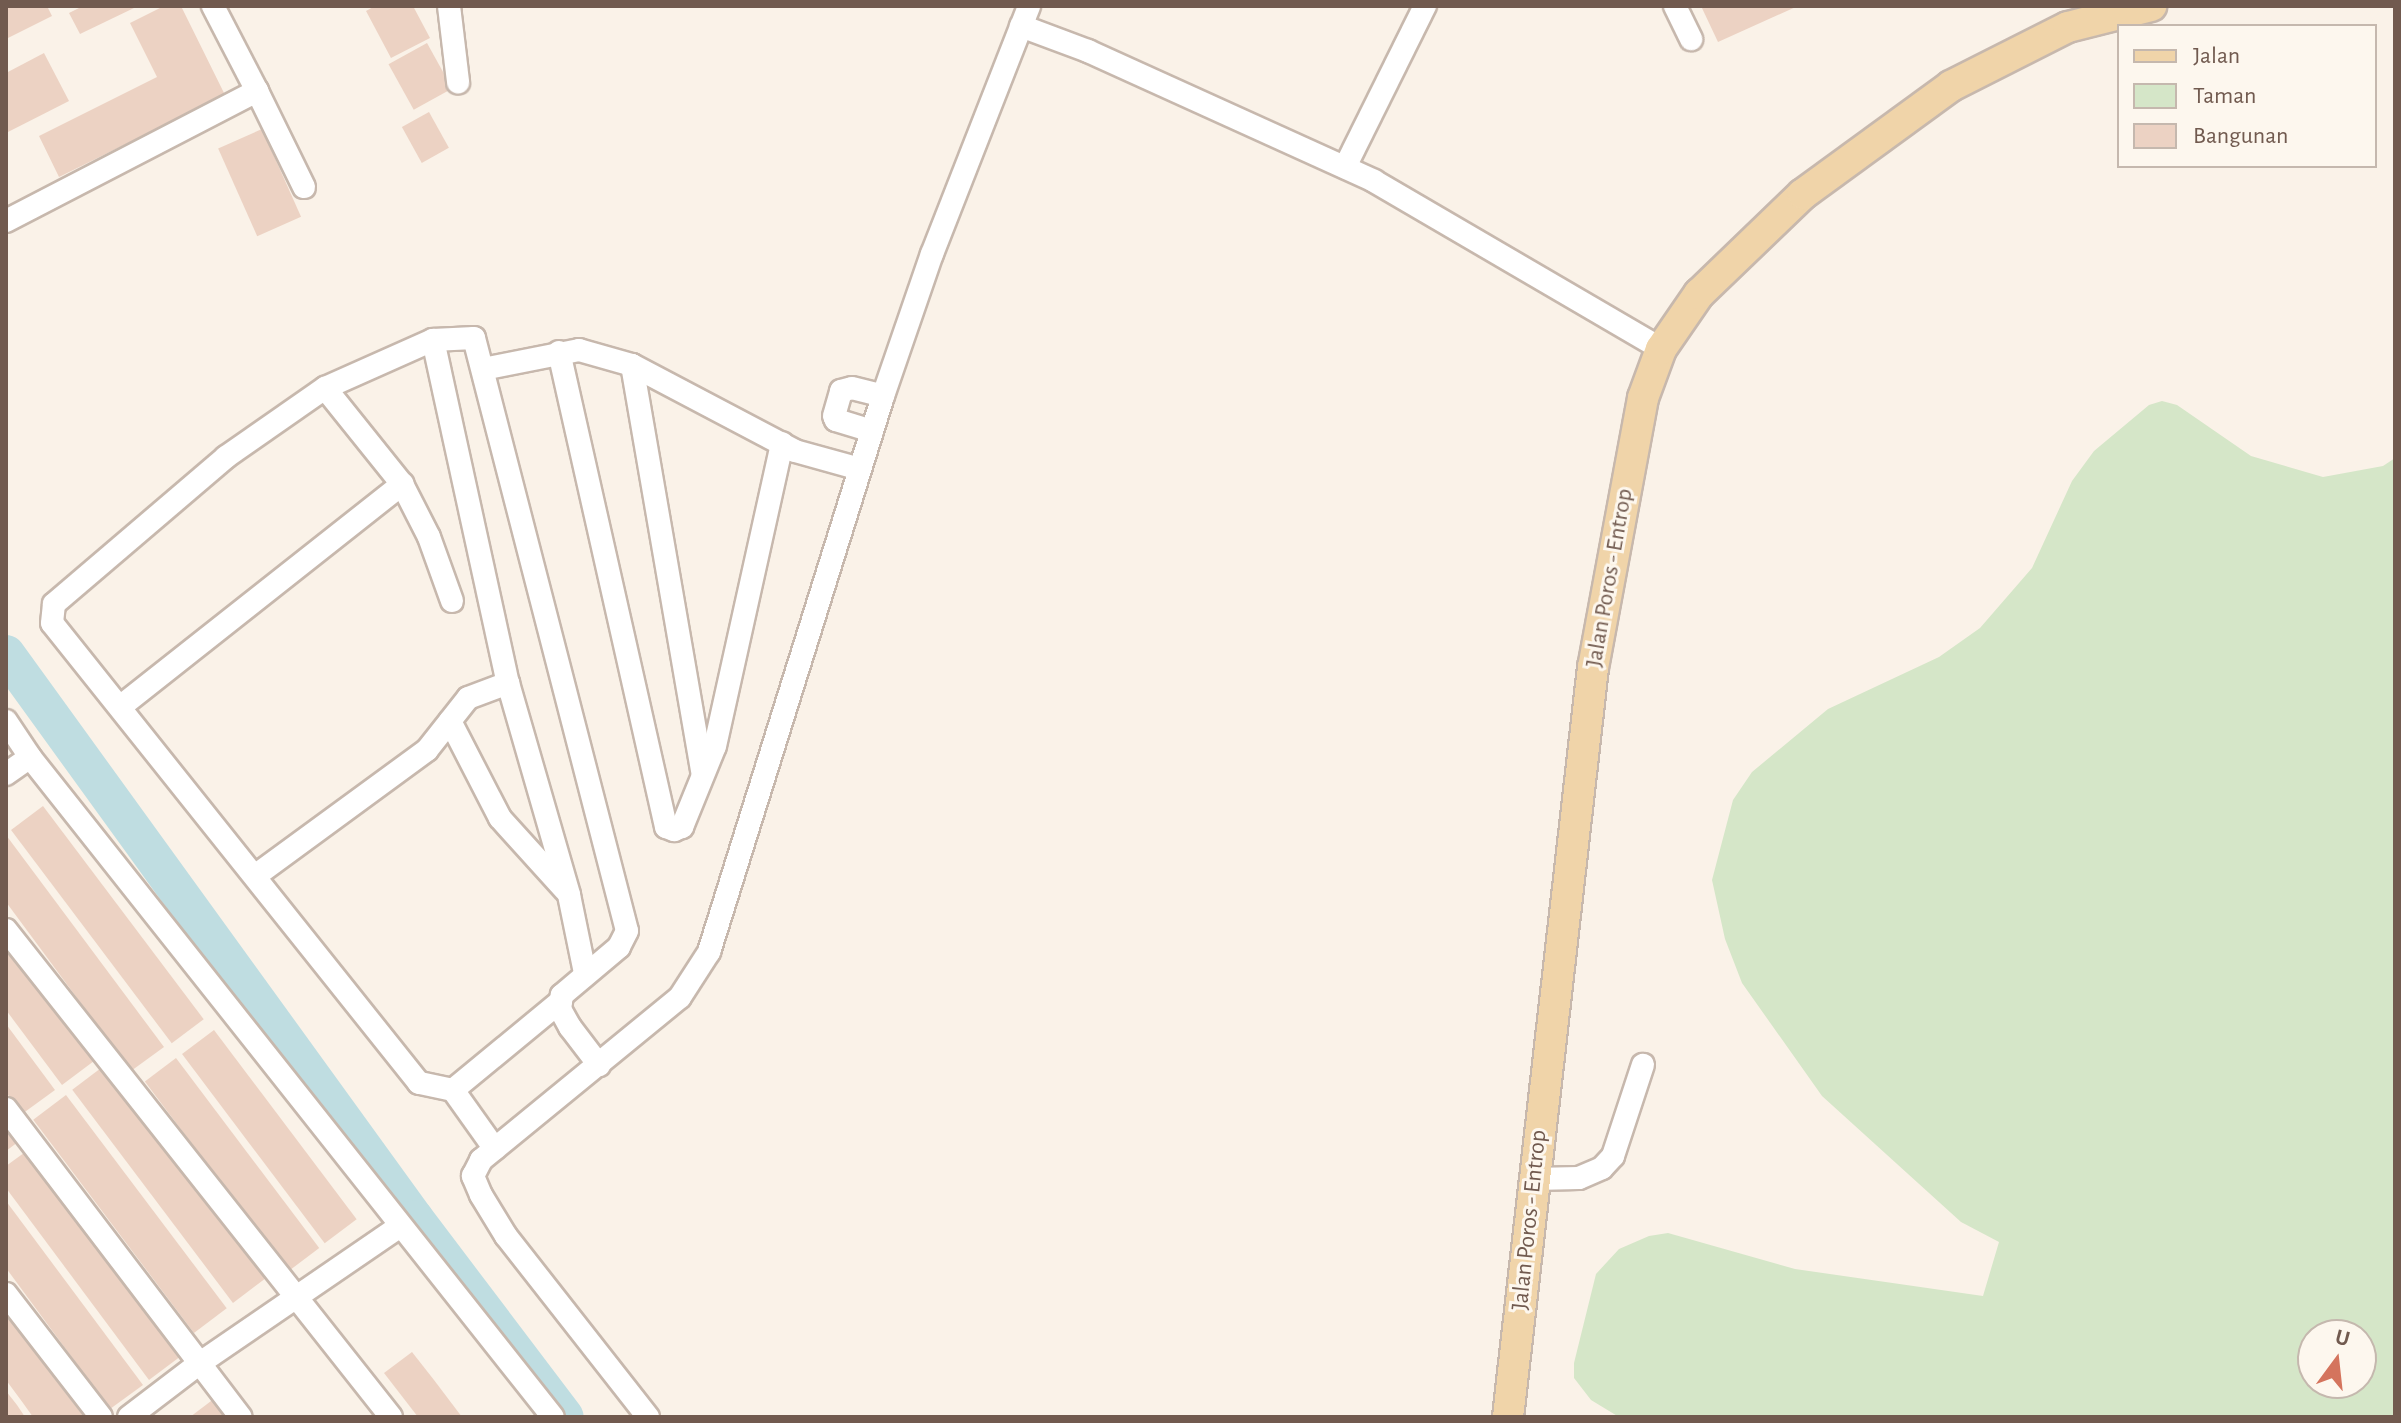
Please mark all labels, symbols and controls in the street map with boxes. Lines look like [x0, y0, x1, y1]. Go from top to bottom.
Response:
legend [2117, 24, 2377, 168]
text: Jalan [2193, 44, 2240, 68]
text: Taman [2193, 84, 2256, 108]
text: Bangunan [2193, 124, 2288, 148]
street label: Jalan Poros - Entrop [1580, 486, 1640, 670]
street label: Jalan Poros - Entrop [1506, 1129, 1554, 1311]
north arrow [2297, 1319, 2377, 1399]
text: U [2333, 1325, 2352, 1350]

